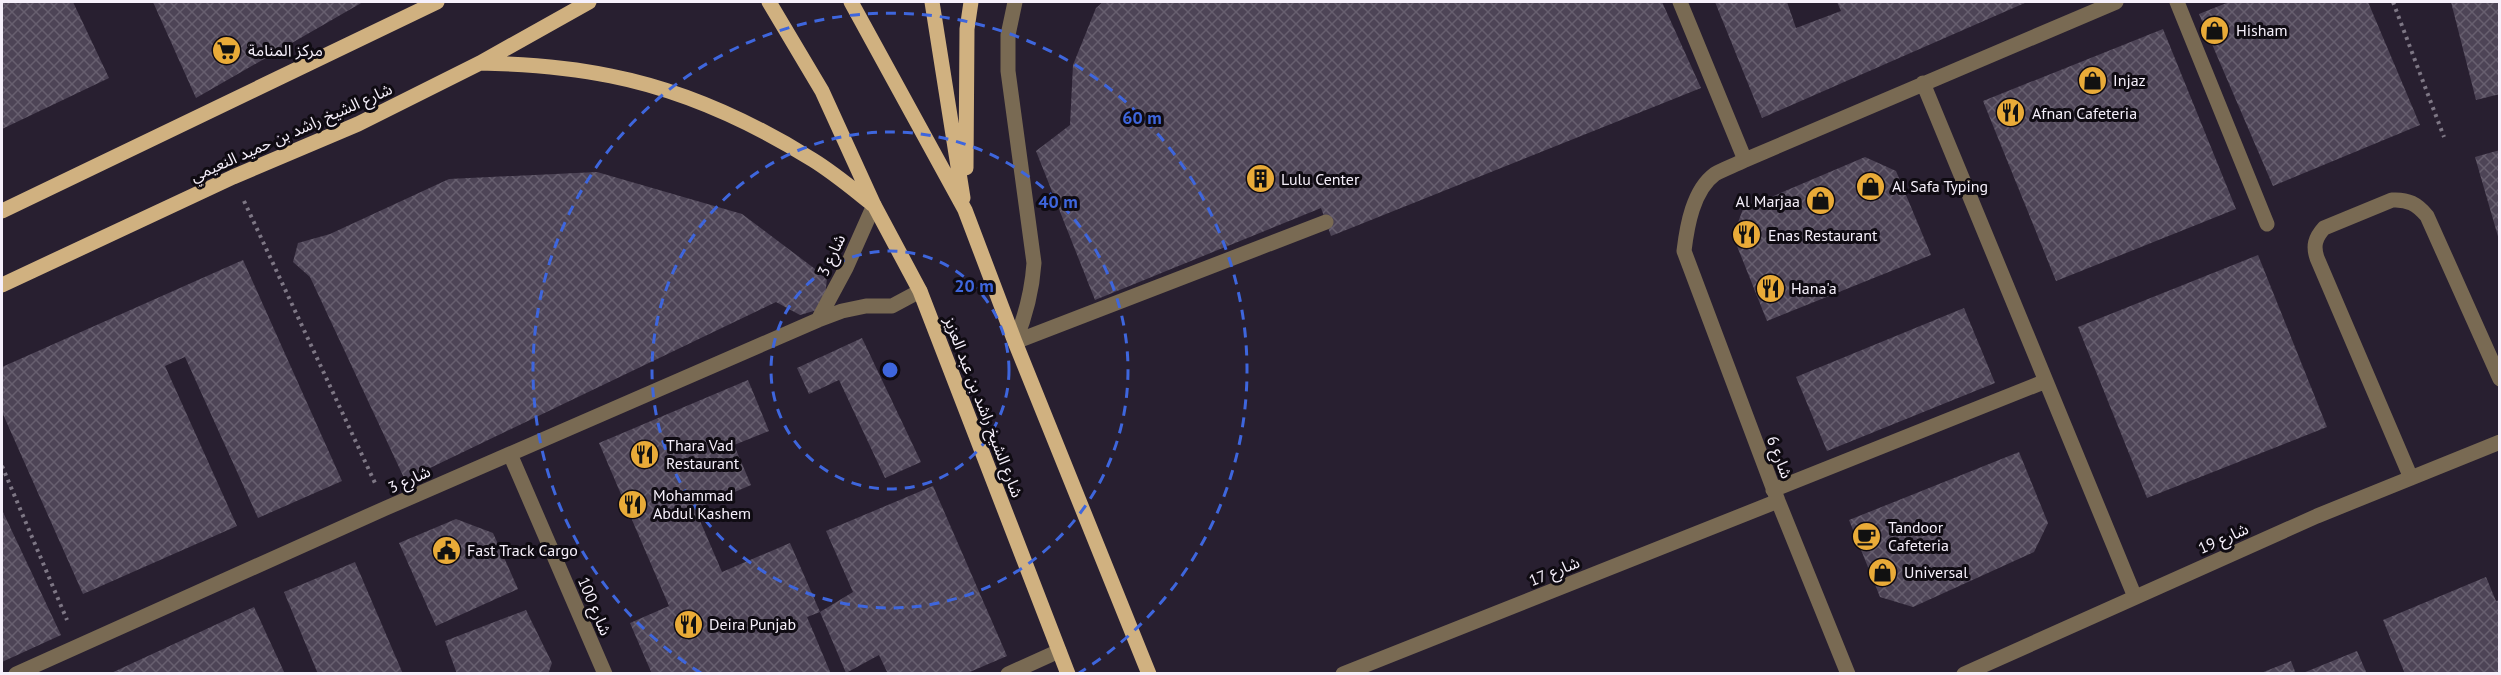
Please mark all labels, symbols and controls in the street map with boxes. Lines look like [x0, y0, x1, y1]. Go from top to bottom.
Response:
shop icon: Hisham [2199, 14, 2231, 46]
place label: Hisham [2236, 20, 2287, 40]
supermarket icon: مركز المنامة [211, 34, 243, 66]
place label: مركز المنامة [248, 40, 323, 60]
shop icon: Injaz [2076, 64, 2108, 96]
place label: Injaz [2113, 70, 2146, 90]
street label: شارع الشيخ راشد بن حميد النعيمي [187, 78, 396, 188]
restaurant icon: Afnan Cafeteria [1995, 97, 2027, 129]
place label: Afnan Cafeteria [2032, 103, 2137, 123]
text: 60 m [1122, 106, 1162, 129]
building icon: Lulu Center [1244, 163, 1276, 195]
place label: Lulu Center [1281, 169, 1360, 189]
shop icon: Al Safa Typing [1855, 170, 1887, 202]
place label: Al Safa Typing [1892, 176, 1988, 196]
shop icon: Al Marjaa [1805, 185, 1837, 217]
text: 40 m [1038, 190, 1078, 213]
place label: Al Marjaa [1736, 191, 1800, 211]
restaurant icon: Enas Restaurant [1731, 219, 1763, 251]
place label: Enas Restaurant [1768, 225, 1878, 245]
street label: شارع 3 [813, 231, 852, 281]
restaurant icon: Hana'a [1754, 272, 1786, 304]
text: 20 m [954, 274, 994, 297]
place label: Hana'a [1791, 278, 1837, 298]
street label: شارع الشيخ راشد بن عبد العزيز [937, 313, 1028, 501]
centre of rings [880, 360, 900, 380]
street label: شارع 6 [1760, 433, 1797, 482]
place label: Thara Vad Restaurant [666, 435, 740, 473]
restaurant icon: Thara Vad Restaurant [629, 438, 661, 470]
street label: شارع 3 [385, 461, 434, 500]
place label: Mohammad Abdul Kashem [653, 485, 751, 523]
restaurant icon: Mohammad Abdul Kashem [616, 488, 648, 520]
place label: Tandoor Cafeteria [1888, 517, 1949, 555]
street label: شارع 19 [2195, 518, 2252, 561]
cafe icon: Tandoor Cafeteria [1851, 520, 1883, 552]
public building icon: Fast Track Cargo [430, 534, 462, 566]
place label: Fast Track Cargo [467, 540, 578, 560]
street label: شارع 17 [1526, 552, 1583, 593]
shop icon: Universal [1867, 556, 1899, 588]
place label: Universal [1904, 562, 1968, 582]
street label: شارع 100 [571, 574, 616, 639]
restaurant icon: Deira Punjab [672, 608, 704, 640]
place label: Deira Punjab [709, 614, 796, 634]

